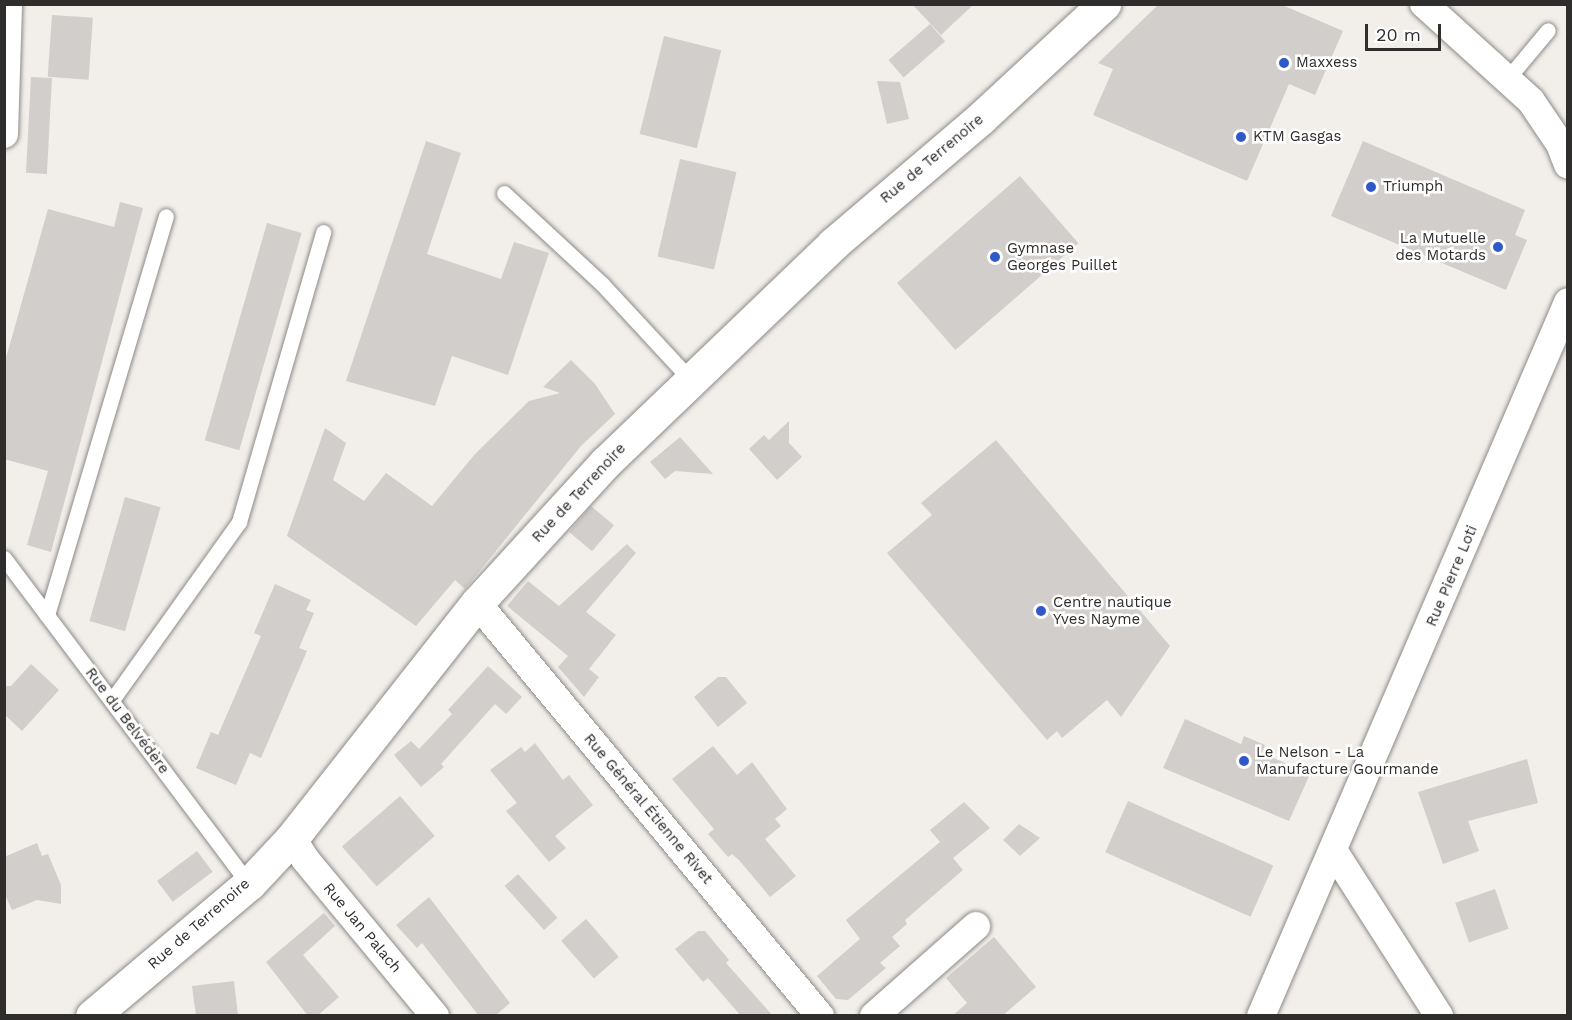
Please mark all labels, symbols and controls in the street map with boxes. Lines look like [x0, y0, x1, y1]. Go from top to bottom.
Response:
scale bar [1368, 12, 1444, 50]
text: 20 m [1376, 24, 1421, 45]
place label: Maxxess [1296, 54, 1357, 72]
marker: Maxxess [1277, 56, 1291, 70]
street label: Rue de Terrenoire [877, 110, 987, 208]
place label: KTM Gasgas [1253, 128, 1341, 146]
marker: KTM Gasgas [1234, 130, 1248, 144]
place label: Triumph [1383, 178, 1443, 196]
marker: Triumph [1364, 180, 1378, 194]
place label: La Mutuelle des Motards [1395, 229, 1486, 264]
place label: Gymnase Georges Puillet [1007, 239, 1117, 274]
marker: La Mutuelle des Motards [1491, 240, 1505, 254]
marker: Gymnase Georges Puillet [988, 250, 1002, 264]
street label: Rue de Terrenoire [528, 439, 630, 547]
street label: Rue Pierre Loti [1423, 523, 1481, 629]
place label: Centre nautique Yves Nayme [1053, 593, 1172, 628]
marker: Centre nautique Yves Nayme [1034, 604, 1048, 618]
street label: Rue du Belvédère [81, 664, 173, 778]
street label: Rue Général Étienne Rivet [580, 730, 716, 888]
place label: Le Nelson - La Manufacture Gourmande [1256, 743, 1439, 778]
marker: Le Nelson - La Manufacture Gourmande [1237, 754, 1251, 768]
street label: Rue de Terrenoire [144, 875, 254, 973]
street label: Rue Jan Palach [319, 879, 405, 977]

